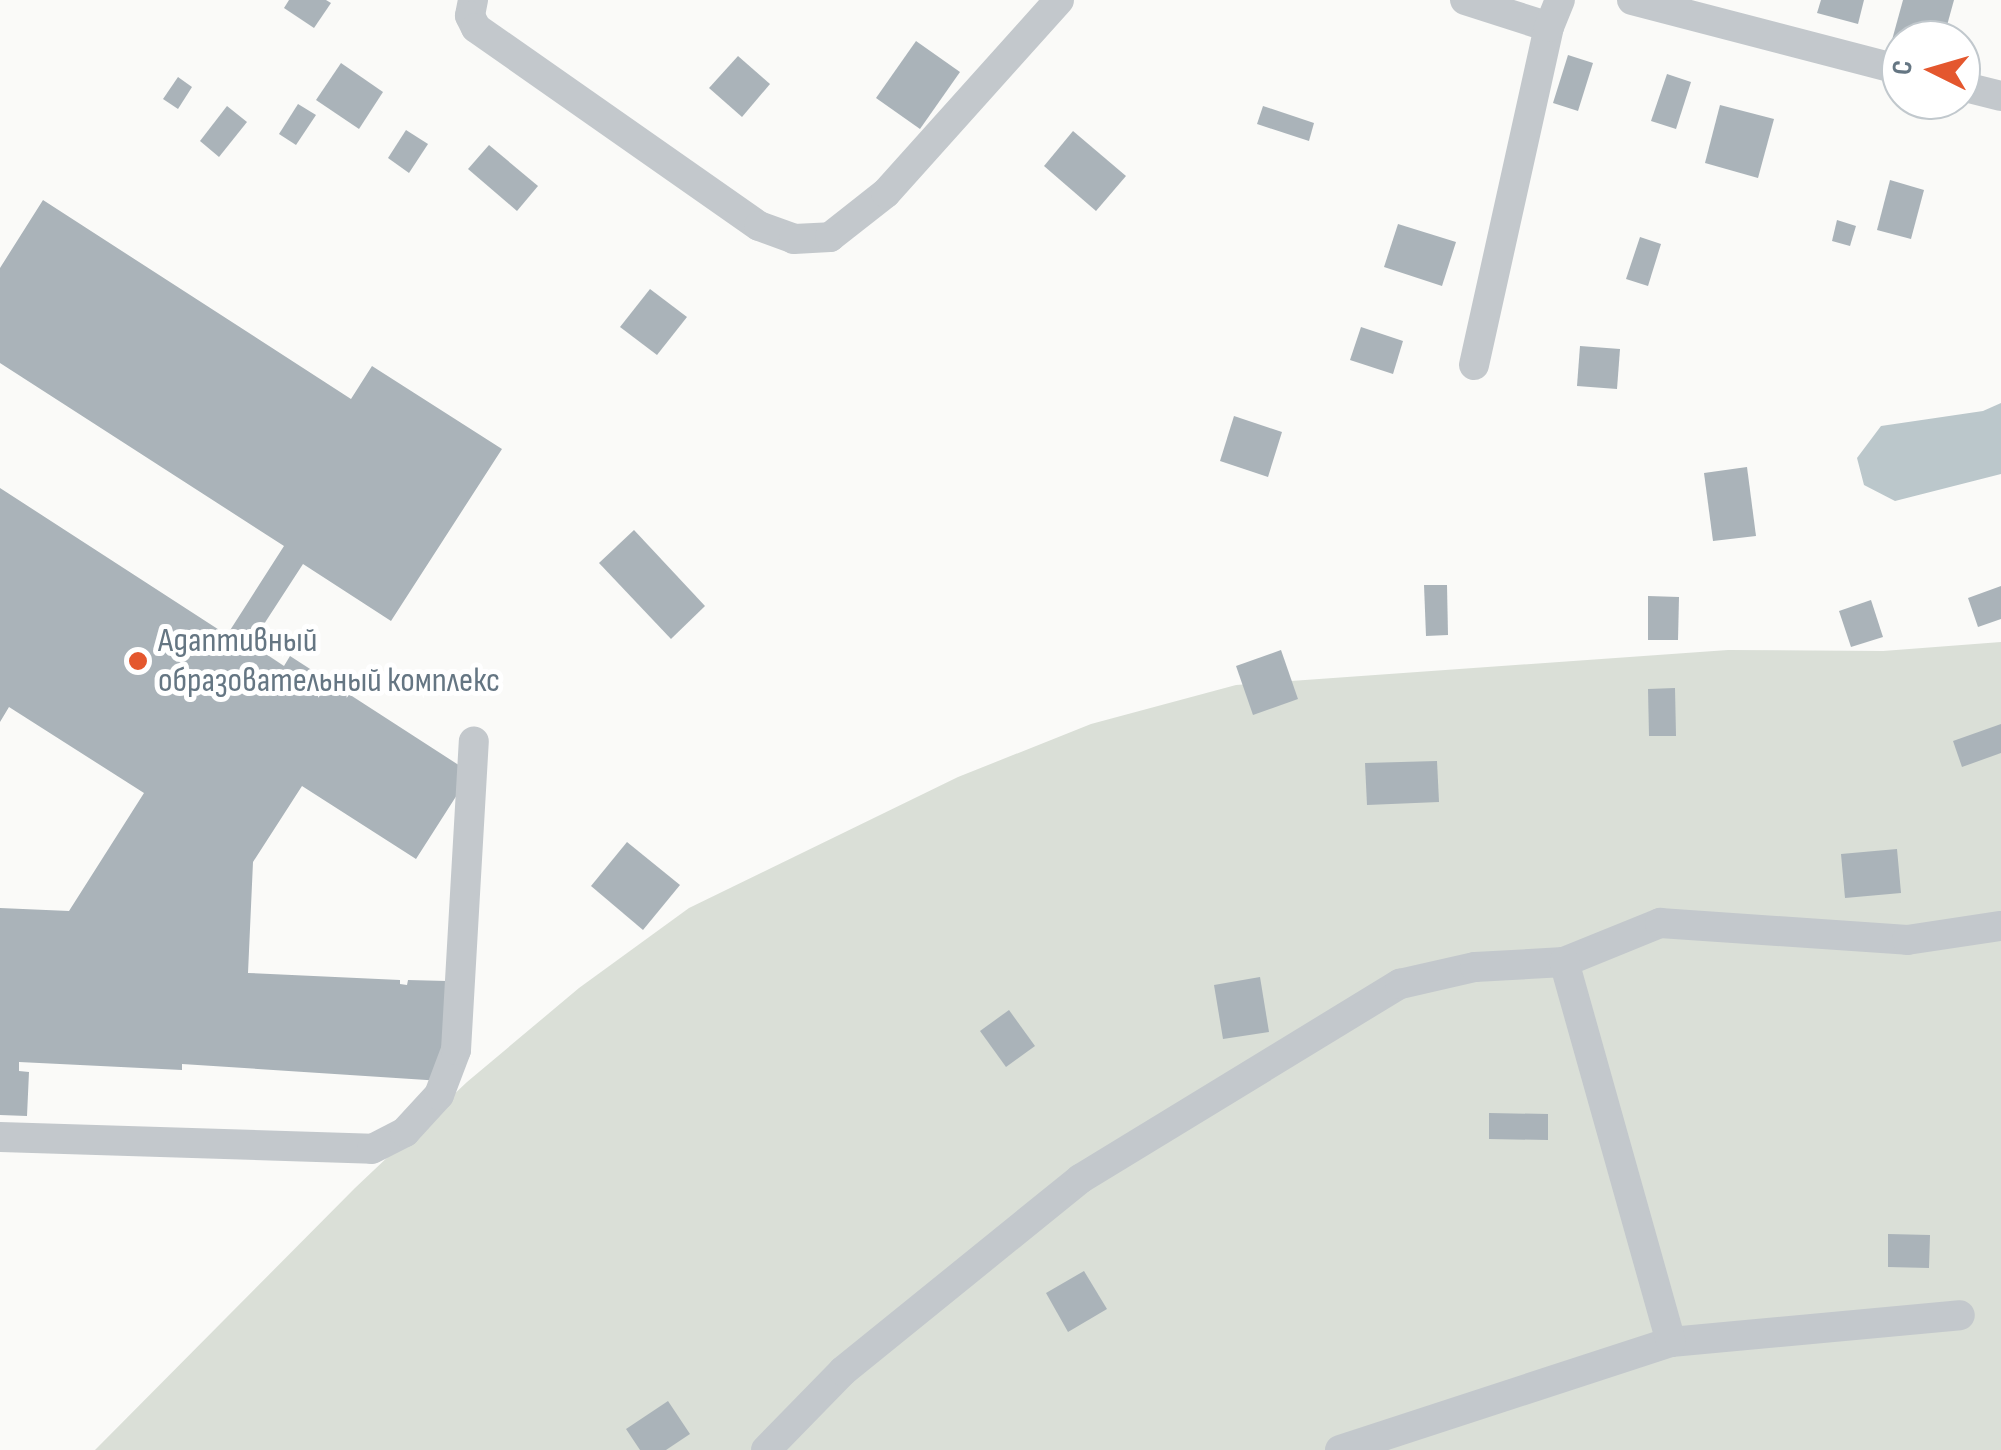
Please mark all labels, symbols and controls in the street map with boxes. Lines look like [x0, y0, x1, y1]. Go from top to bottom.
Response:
north arrow [1881, 20, 1981, 120]
text: С [1886, 59, 1920, 76]
place label: Адаптивный образовательный комплекс [158, 620, 500, 702]
marker: Адаптивный образовательный комплекс [127, 650, 149, 672]

